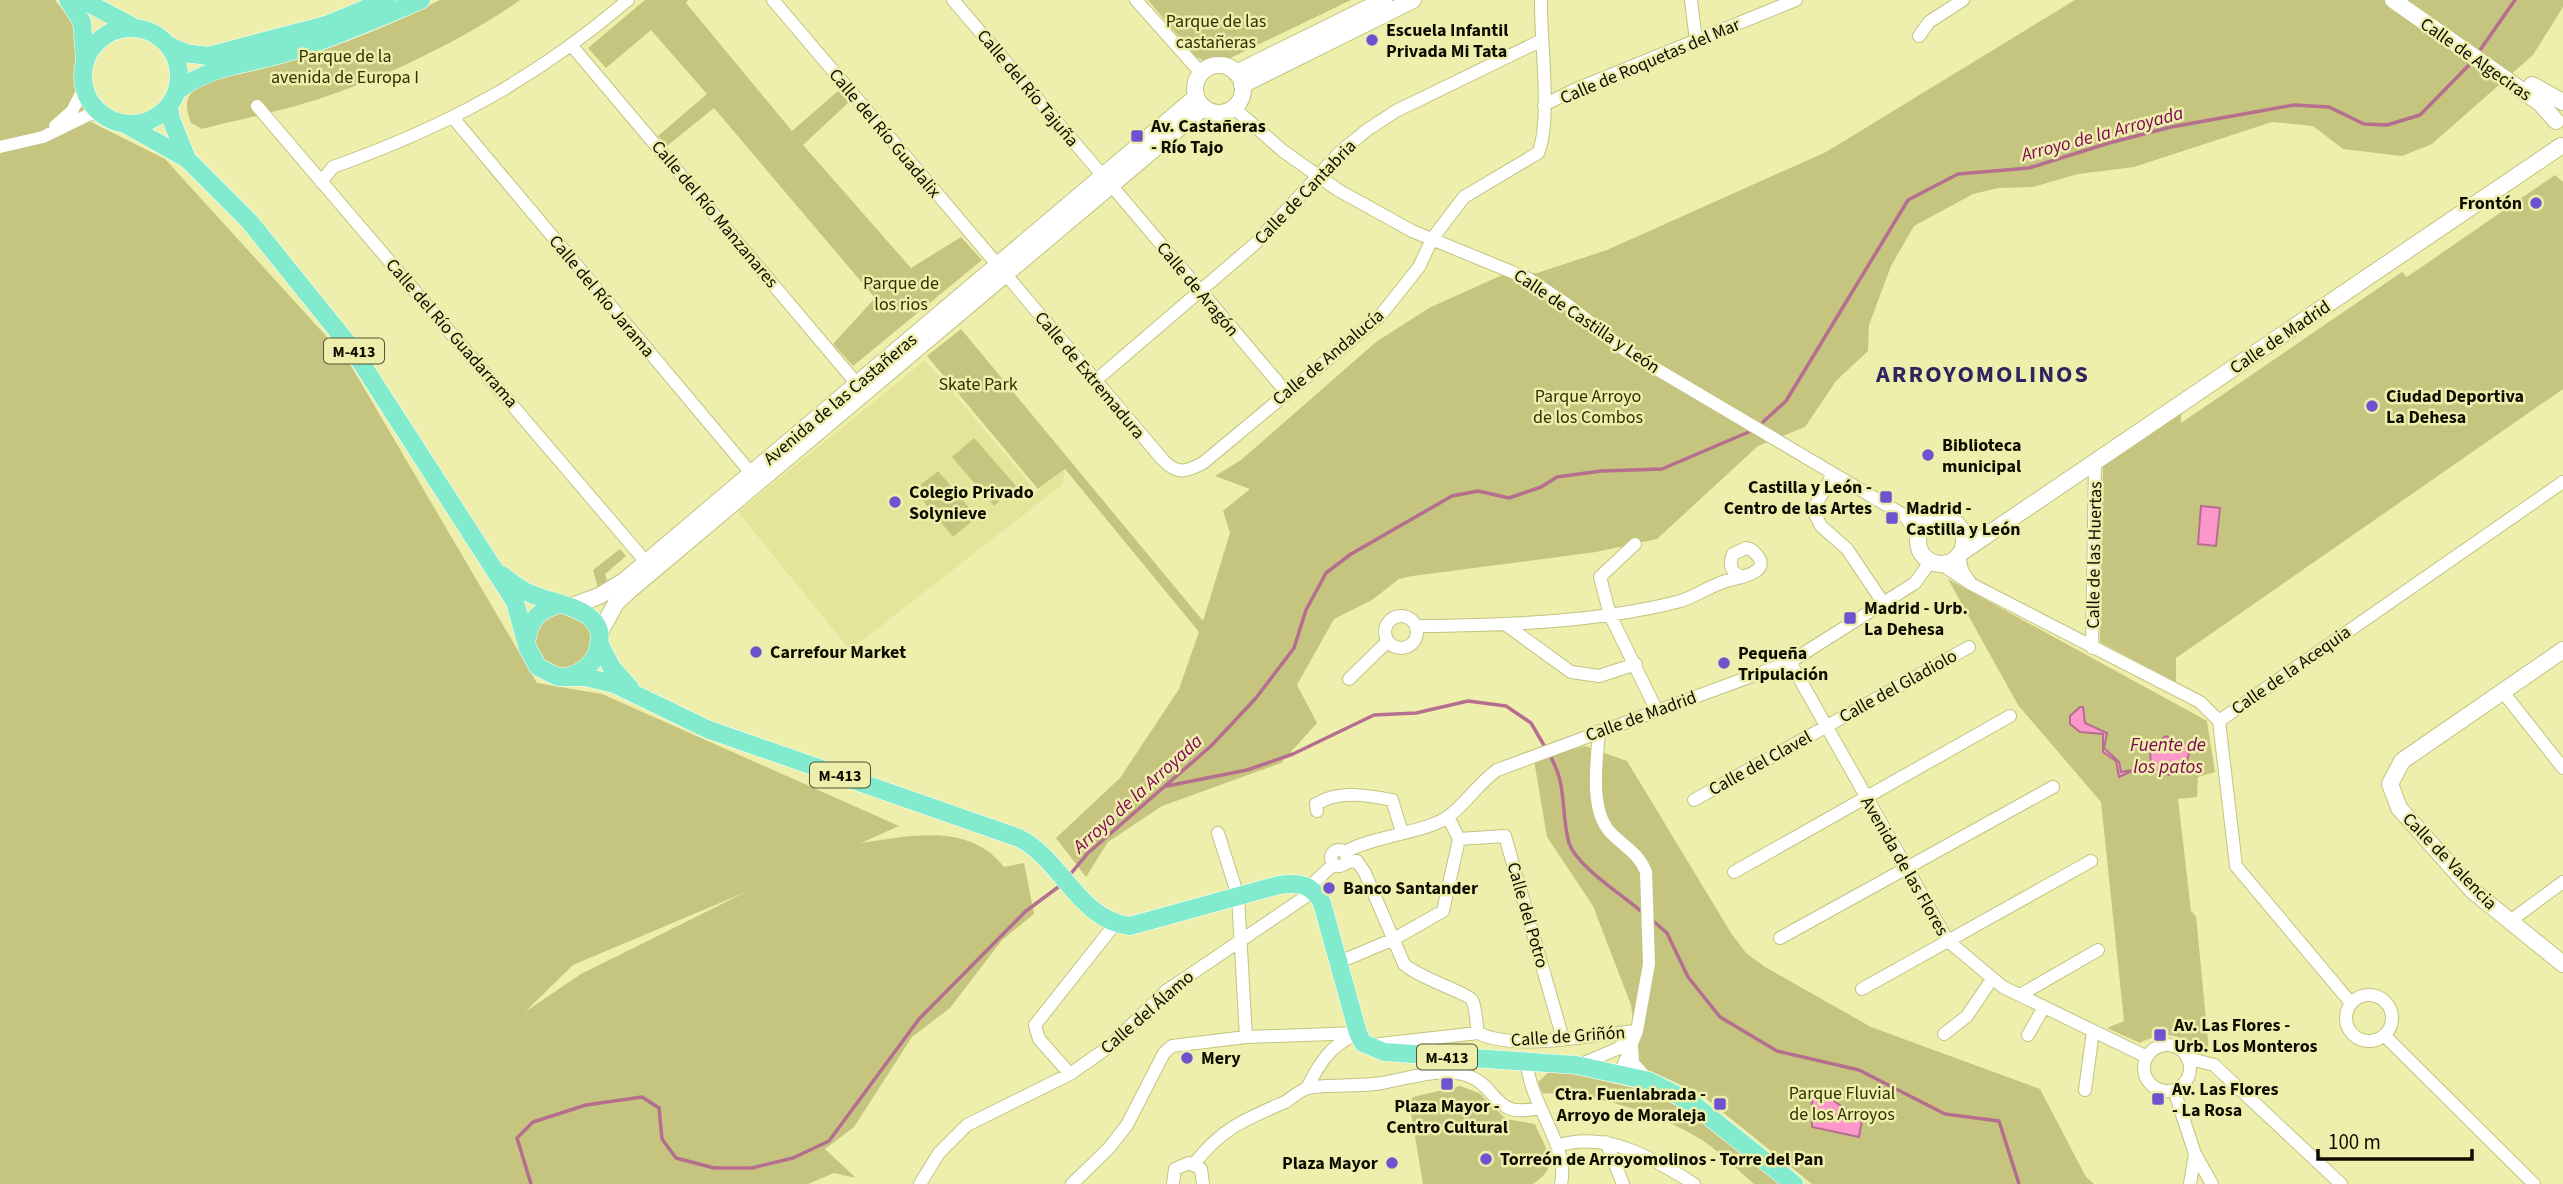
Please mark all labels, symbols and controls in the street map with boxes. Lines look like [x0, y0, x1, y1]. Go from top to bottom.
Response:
park label: Parque de las castañeras [1166, 9, 1266, 55]
street label: Calle de Roquetas del Mar [1556, 12, 1745, 111]
street label: Calle de Algeciras [2415, 12, 2536, 107]
place label: Escuela Infantil Privada Mi Tata [1386, 18, 1508, 64]
street label: Calle del Río Tajuña [971, 24, 1084, 153]
marker: Escuela Infantil Privada Mi Tata [1364, 32, 1380, 48]
park label: Parque de la avenida de Europa I [271, 44, 419, 90]
street label: Calle del Río Guadalix [823, 63, 946, 204]
water label: Arroyo de la Arroyada [2017, 100, 2186, 169]
place label: Av. Castañeras - Río Tajo [1150, 114, 1266, 160]
marker: Av. Castañeras - Río Tajo [1129, 128, 1145, 144]
street label: Calle de Cantabria [1249, 134, 1362, 250]
street label: Calle del Río Manzanares [645, 135, 784, 294]
place label: Frontón [2459, 191, 2522, 216]
marker: Frontón [2528, 195, 2544, 211]
street label: Calle del Río Jarama [543, 230, 660, 363]
street label: Calle de Aragón [1151, 237, 1245, 342]
street label: Calle del Río Guadarrama [380, 253, 524, 413]
street label: Calle de Castilla y León [1509, 263, 1665, 380]
park label: Parque de los rios [863, 271, 939, 317]
street label: Calle de Madrid [2225, 295, 2336, 380]
street label: Calle de Andalucía [1267, 303, 1389, 411]
street label: Calle de Extremadura [1029, 306, 1151, 445]
street label: Avenida de las Castañeras [758, 328, 923, 471]
road number: M-413 [324, 338, 384, 364]
district label: ARROYOMOLINOS [1875, 357, 2090, 392]
park label: Skate Park [938, 372, 1018, 397]
park label: Parque Arroyo de los Combos [1533, 384, 1643, 430]
place label: Ciudad Deportiva La Dehesa [2386, 384, 2524, 430]
marker: Ciudad Deportiva La Dehesa [2364, 398, 2380, 414]
place label: Biblioteca municipal [1942, 433, 2021, 479]
marker: Biblioteca municipal [1920, 447, 1936, 463]
place label: Castilla y León - Centro de las Artes [1724, 475, 1872, 521]
place label: Colegio Privado Solynieve [909, 480, 1034, 526]
street label: Calle de las Huertas [2081, 481, 2108, 629]
marker: Castilla y León - Centro de las Artes [1878, 489, 1894, 505]
marker: Colegio Privado Solynieve [887, 494, 903, 510]
place label: Madrid - Castilla y León [1906, 496, 2020, 542]
marker: Madrid - Castilla y León [1884, 510, 1900, 526]
place label: Madrid - Urb. La Dehesa [1864, 596, 1968, 642]
marker: Madrid - Urb. La Dehesa [1842, 610, 1858, 626]
street label: Calle de la Acequia [2227, 620, 2356, 721]
place label: Carrefour Market [770, 640, 906, 665]
place label: Pequeña Tripulación [1738, 641, 1828, 687]
marker: Carrefour Market [748, 644, 764, 660]
street label: Calle del Gladiolo [1835, 644, 1962, 729]
marker: Pequeña Tripulación [1716, 655, 1732, 671]
street label: Calle de Madrid [1582, 685, 1700, 748]
street label: Calle del Clavel [1704, 725, 1816, 802]
water label: Arroyo de la Arroyada [1066, 728, 1209, 861]
water label: Fuente de los patos [2130, 732, 2206, 781]
road number: M-413 [810, 762, 870, 788]
street label: Avenida de las Flores [1855, 792, 1955, 940]
street label: Calle de Valencia [2397, 807, 2503, 916]
street label: Calle del Potro [1500, 859, 1555, 971]
place label: Banco Santander [1343, 876, 1479, 901]
marker: Banco Santander [1321, 880, 1337, 896]
street label: Calle del Álamo [1095, 965, 1199, 1060]
place label: Av. Las Flores - Urb. Los Monteros [2173, 1013, 2318, 1059]
street label: Calle de Griñón [1510, 1020, 1626, 1053]
marker: Av. Las Flores - Urb. Los Monteros [2152, 1027, 2168, 1043]
road number: M-413 [1417, 1044, 1477, 1070]
place label: Mery [1201, 1046, 1241, 1071]
marker: Mery [1179, 1050, 1195, 1066]
marker: Plaza Mayor - Centro Cultural [1439, 1076, 1455, 1092]
place label: Av. Las Flores - La Rosa [2171, 1077, 2279, 1123]
park label: Parque Fluvial de los Arroyos [1789, 1081, 1895, 1127]
place label: Ctra. Fuenlabrada - Arroyo de Moraleja [1555, 1082, 1706, 1128]
marker: Av. Las Flores - La Rosa [2150, 1091, 2166, 1107]
place label: Plaza Mayor - Centro Cultural [1386, 1094, 1508, 1140]
marker: Ctra. Fuenlabrada - Arroyo de Moraleja [1712, 1096, 1728, 1112]
scale bar [2318, 1118, 2472, 1162]
text: 100 m [2328, 1127, 2381, 1157]
place label: Torreón de Arroyomolinos - Torre del Pan [1500, 1147, 1824, 1172]
place label: Plaza Mayor [1282, 1151, 1379, 1176]
marker: Torreón de Arroyomolinos - Torre del Pan [1478, 1151, 1494, 1167]
marker: Plaza Mayor [1384, 1155, 1400, 1171]

